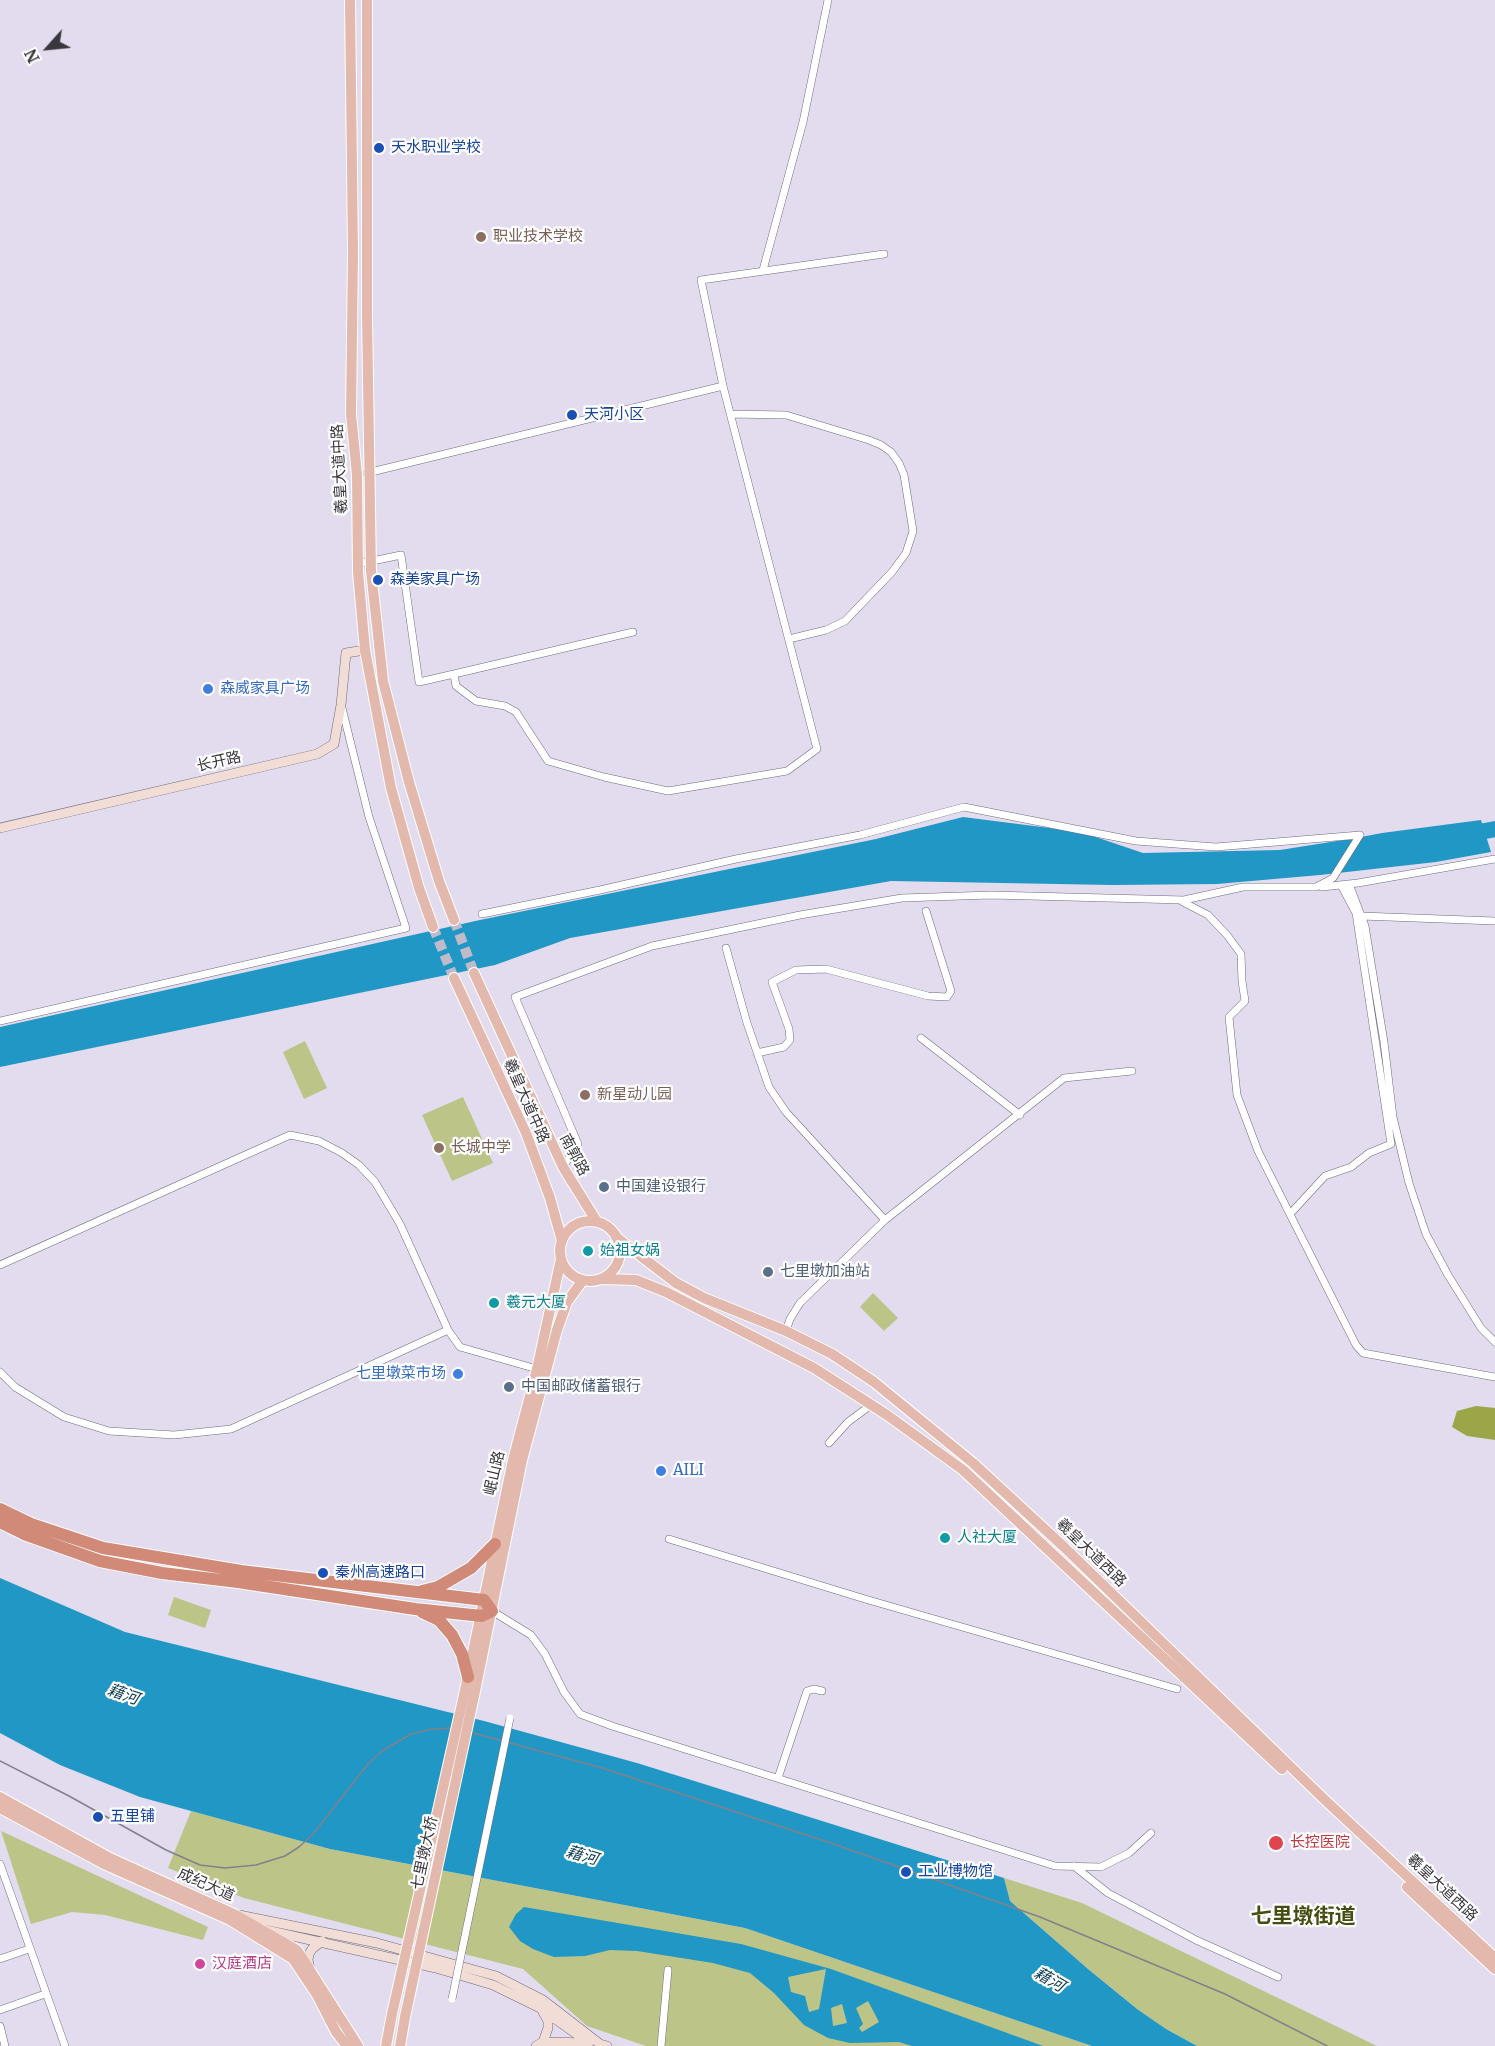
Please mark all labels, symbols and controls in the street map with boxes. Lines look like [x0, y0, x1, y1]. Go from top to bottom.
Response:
north arrow [18, 18, 78, 78]
text: N [20, 46, 44, 66]
place label: 天水职业学校 [391, 139, 481, 157]
marker: 天水职业学校 [372, 141, 386, 155]
place label: 职业技术学校 [493, 228, 583, 246]
marker: 职业技术学校 [474, 230, 488, 244]
place label: 天河小区 [584, 406, 644, 424]
marker: 天河小区 [565, 408, 579, 422]
street label: 羲皇大道中路 [329, 424, 351, 514]
place label: 森美家具广场 [390, 571, 480, 589]
marker: 森美家具广场 [371, 573, 385, 587]
place label: 森威家具广场 [220, 680, 310, 698]
marker: 森威家具广场 [201, 682, 215, 696]
street label: 长开路 [195, 748, 243, 776]
street label: 羲皇大道中路 [499, 1056, 553, 1146]
place label: 新星动儿园 [597, 1086, 672, 1104]
marker: 新星动儿园 [578, 1088, 592, 1102]
street label: 南郭路 [555, 1131, 593, 1179]
place label: 长城中学 [451, 1139, 511, 1157]
marker: 长城中学 [432, 1141, 446, 1155]
place label: 中国建设银行 [616, 1178, 706, 1196]
marker: 中国建设银行 [597, 1180, 611, 1194]
place label: 始祖女娲 [600, 1242, 660, 1260]
marker: 始祖女娲 [581, 1244, 595, 1258]
place label: 七里墩加油站 [780, 1263, 870, 1281]
marker: 七里墩加油站 [761, 1265, 775, 1279]
place label: 羲元大厦 [506, 1294, 566, 1312]
marker: 羲元大厦 [487, 1296, 501, 1310]
place label: 七里墩菜市场 [356, 1365, 446, 1383]
marker: 七里墩菜市场 [451, 1367, 465, 1381]
place label: 中国邮政储蓄银行 [521, 1378, 641, 1396]
marker: 中国邮政储蓄银行 [502, 1380, 516, 1394]
street label: 岷山路 [481, 1449, 509, 1497]
place label: AILI [673, 1462, 704, 1480]
marker: AILI [654, 1464, 668, 1478]
street label: 羲皇大道西路 [1052, 1515, 1130, 1591]
place label: 人社大厦 [957, 1529, 1017, 1547]
marker: 人社大厦 [938, 1531, 952, 1545]
place label: 秦州高速路口 [335, 1564, 425, 1582]
marker: 秦州高速路口 [316, 1566, 330, 1580]
water label: 藉河 [105, 1681, 141, 1709]
place label: 五里铺 [110, 1808, 155, 1826]
marker: 五里铺 [91, 1810, 105, 1824]
street label: 七里墩大桥 [408, 1814, 442, 1892]
marker: 长控医院 [1267, 1834, 1285, 1852]
place label: 长控医院 [1290, 1834, 1350, 1852]
water label: 藉河 [564, 1842, 600, 1870]
street label: 羲皇大道西路 [1403, 1851, 1481, 1925]
place label: 工业博物馆 [918, 1863, 993, 1881]
street label: 成纪大道 [175, 1865, 237, 1905]
marker: 工业博物馆 [899, 1865, 913, 1879]
district label: 七里墩街道 [1251, 1904, 1355, 1930]
place label: 汉庭酒店 [212, 1955, 272, 1973]
marker: 汉庭酒店 [193, 1957, 207, 1971]
water label: 藉河 [1030, 1964, 1068, 1996]

